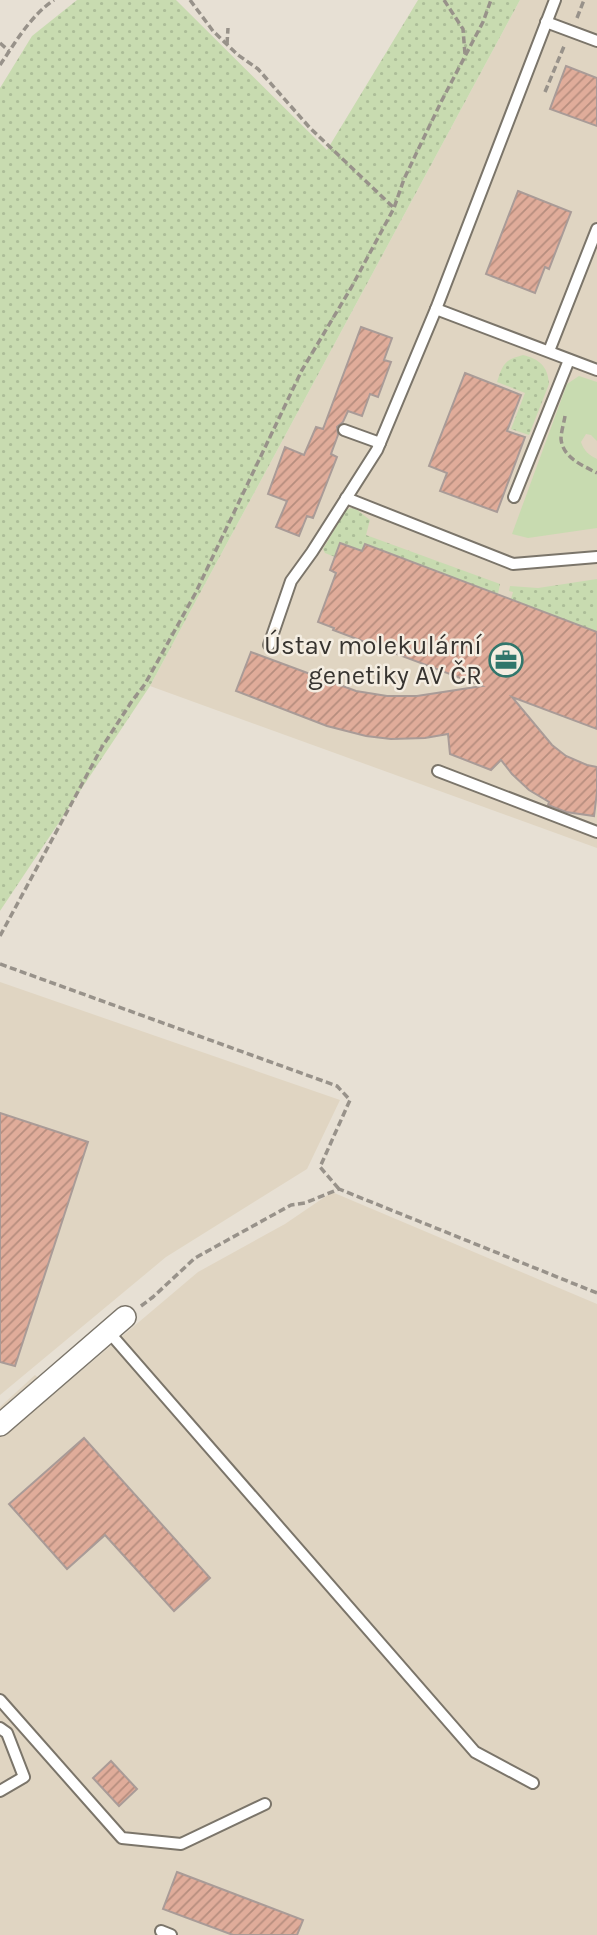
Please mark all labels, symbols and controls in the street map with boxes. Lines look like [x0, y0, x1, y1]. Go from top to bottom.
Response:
place label: Ústav molekulární genetiky AV ČR [264, 629, 482, 691]
office icon: Ústav molekulární genetiky AV ČR [487, 641, 525, 679]

